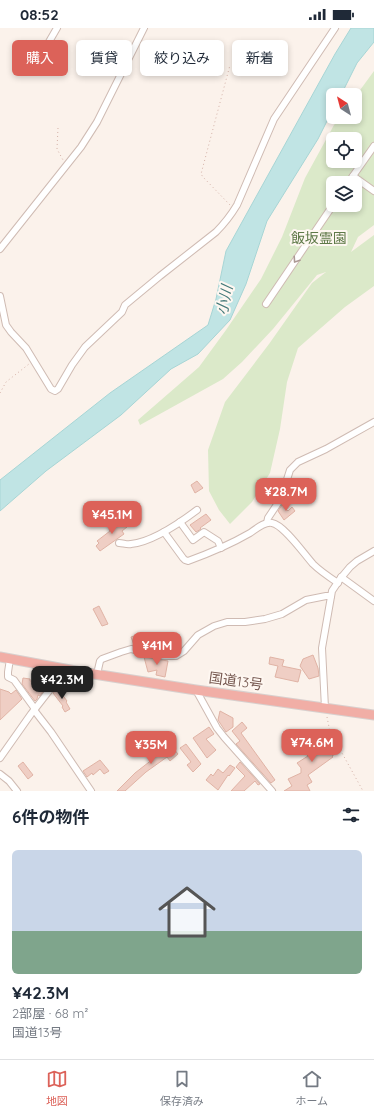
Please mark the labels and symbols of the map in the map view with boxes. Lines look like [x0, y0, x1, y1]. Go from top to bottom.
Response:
north arrow [326, 88, 362, 124]
park label: 飯坂霊園 [291, 229, 347, 247]
one-way arrow [294, 256, 301, 263]
water label: 小川 [212, 282, 237, 317]
pin: ¥28.7M [253, 478, 319, 512]
pin: ¥45.1M [79, 501, 145, 535]
pin: ¥41M [133, 632, 181, 666]
pin: ¥42.3M [29, 666, 95, 700]
street label: 国道13号 [208, 668, 264, 694]
pin: ¥74.6M [279, 729, 345, 763]
pin: ¥35M [127, 731, 175, 765]

